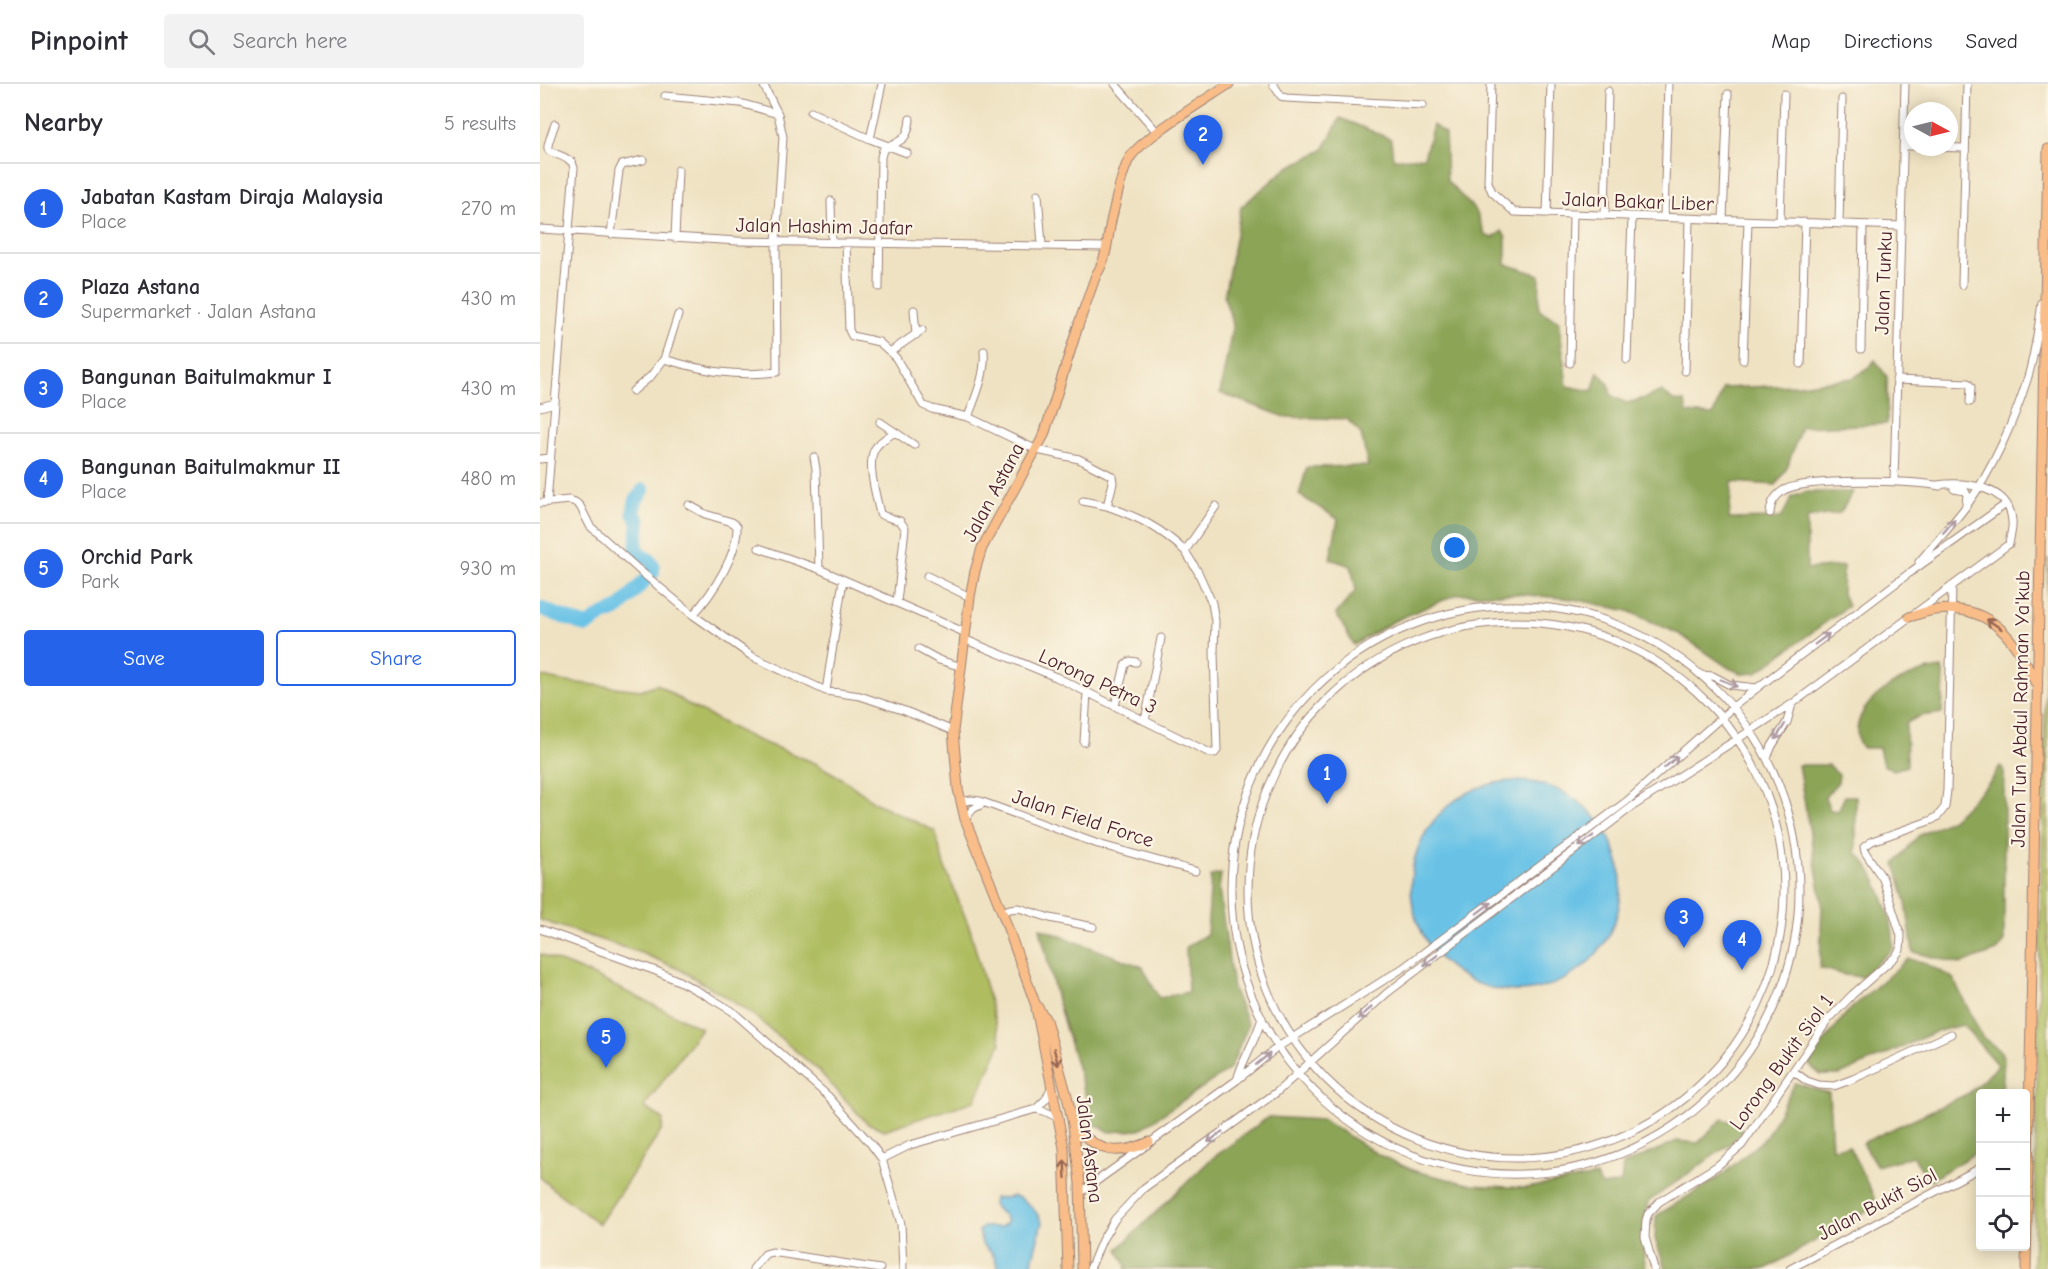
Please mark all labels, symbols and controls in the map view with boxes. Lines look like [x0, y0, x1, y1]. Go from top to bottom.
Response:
search box [164, 14, 584, 68]
text: Pinpoint [30, 25, 128, 57]
icon: search [185, 25, 218, 58]
text: Search here [233, 28, 347, 54]
text: Map [1771, 29, 1811, 53]
text: Directions [1844, 29, 1933, 53]
text: Saved [1966, 29, 2018, 53]
north arrow [1904, 102, 1958, 156]
text: Nearby [24, 108, 103, 138]
text: 5 results [444, 112, 516, 135]
pin: 2 [1184, 116, 1222, 165]
text: Jabatan Kastam Diraja Malaysia [81, 184, 383, 210]
street label: Jalan Bakar Liber [1562, 187, 1714, 216]
text: 1 [40, 197, 47, 220]
text: 270 m [461, 197, 516, 220]
text: Place [81, 210, 127, 233]
street label: Jalan Hashim Jaafar [735, 213, 913, 240]
street label: Jalan Tunku [1870, 231, 1897, 335]
text: Plaza Astana [81, 274, 200, 300]
text: 2 [39, 287, 48, 310]
text: 430 m [461, 287, 516, 310]
text: Supermarket · Jalan Astana [81, 300, 316, 323]
text: Bangunan Baitulmakmur I [81, 364, 332, 390]
text: 3 [39, 377, 48, 400]
text: 430 m [461, 377, 516, 400]
text: Place [81, 390, 127, 413]
street label: Jalan Astana [958, 439, 1029, 546]
text: Bangunan Baitulmakmur II [81, 454, 341, 480]
text: 4 [39, 467, 48, 490]
text: 480 m [461, 467, 516, 490]
text: Place [81, 480, 127, 503]
one-way arrow [1943, 518, 1956, 534]
your location [1440, 533, 1469, 562]
text: Orchid Park [81, 544, 193, 570]
text: 5 [38, 557, 49, 580]
text: 930 m [460, 557, 516, 580]
text: Park [81, 570, 119, 593]
street label: Jalan Tun Abdul Rahman Ya'kub [2007, 570, 2034, 848]
one-way arrow [1986, 618, 2002, 630]
button: Save [24, 630, 264, 686]
button: Share [276, 630, 516, 686]
one-way arrow [1814, 633, 1830, 646]
street label: Lorong Petra 3 [1035, 644, 1160, 719]
one-way arrow [1719, 678, 1737, 689]
one-way arrow [1774, 723, 1786, 740]
pin: 1 [1308, 754, 1346, 804]
one-way arrow [1663, 755, 1678, 769]
street label: Jalan Field Force [1009, 785, 1157, 852]
one-way arrow [1579, 835, 1595, 848]
pin: 3 [1664, 898, 1704, 948]
one-way arrow [1475, 901, 1491, 914]
pin: 4 [1722, 920, 1762, 970]
one-way arrow [1424, 953, 1440, 966]
street label: Lorong Bukit Siol 1 [1725, 990, 1838, 1134]
one-way arrow [1358, 1006, 1373, 1020]
pin: 5 [586, 1018, 626, 1068]
one-way arrow [1051, 1047, 1062, 1066]
one-way arrow [1255, 1052, 1270, 1066]
map controls [1976, 1089, 2030, 1251]
button: + [1976, 1089, 2030, 1143]
street label: Jalan Astana [1071, 1094, 1108, 1204]
one-way arrow [1207, 1131, 1223, 1143]
button: − [1976, 1143, 2030, 1197]
one-way arrow [1059, 1159, 1070, 1179]
street label: Jalan Bukit Siol [1814, 1163, 1941, 1246]
button: locate [1976, 1197, 2030, 1251]

